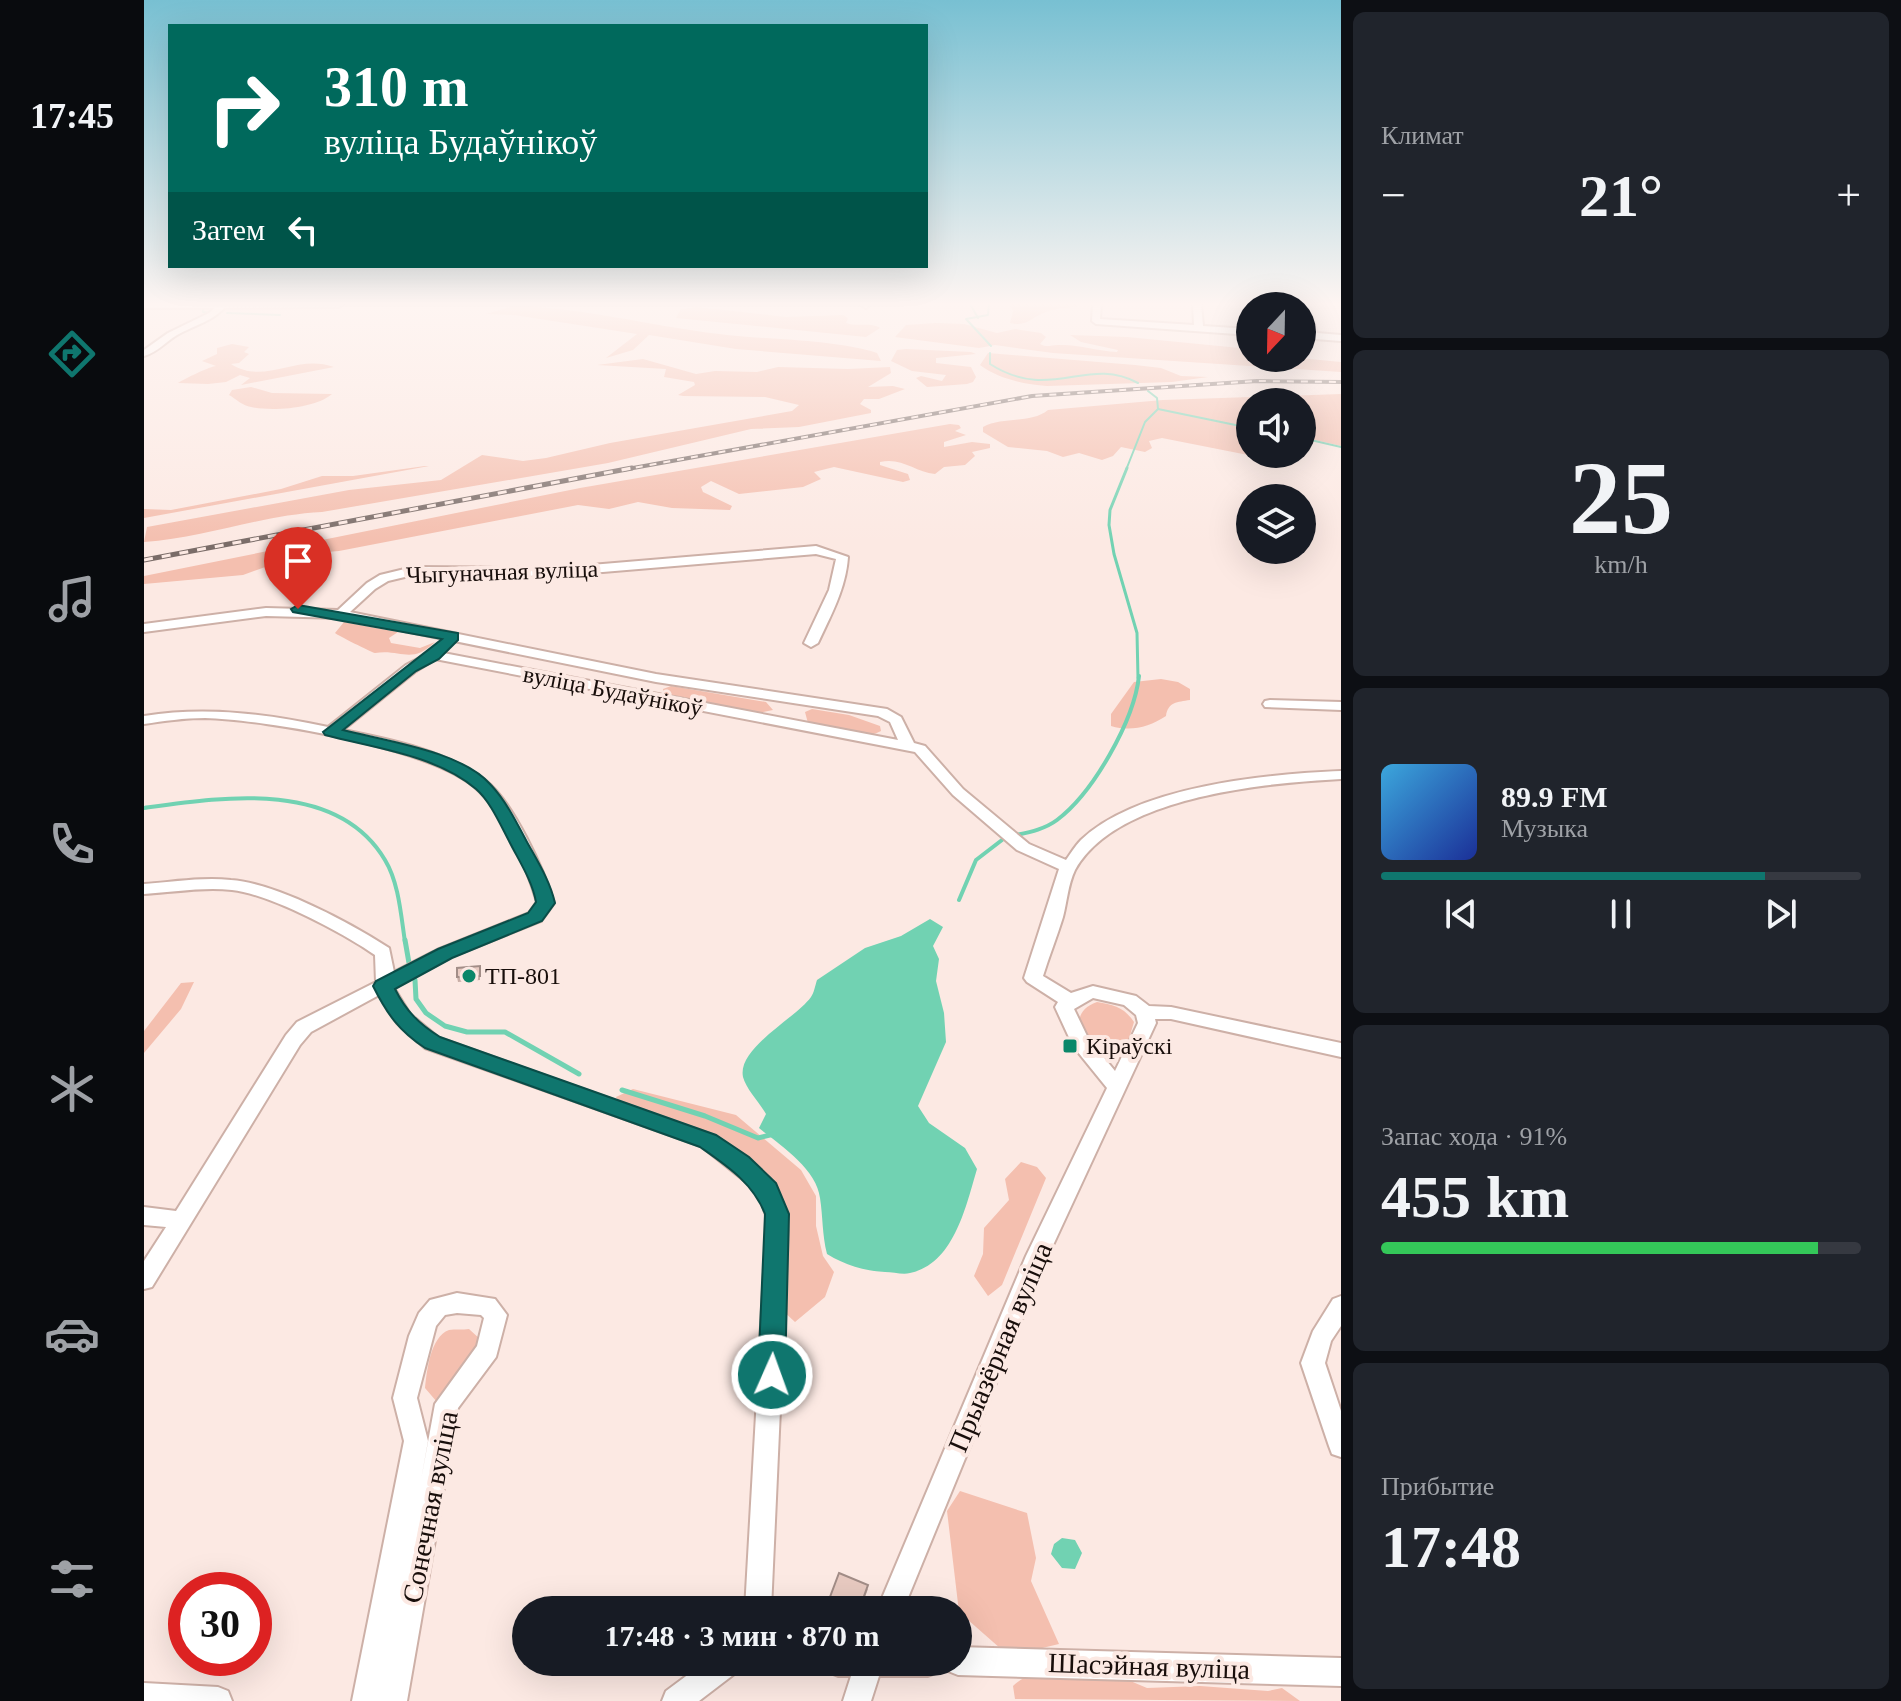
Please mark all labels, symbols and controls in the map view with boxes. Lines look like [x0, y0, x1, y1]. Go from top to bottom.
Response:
icon: right [192, 56, 296, 160]
text: 310 m [324, 56, 469, 118]
text: 17:45 [30, 96, 114, 136]
text: Климат [1381, 121, 1464, 150]
text: вуліца Будаўнікоў [324, 122, 597, 162]
text: 21° [1579, 163, 1663, 229]
text: − [1381, 171, 1406, 220]
text: + [1836, 171, 1861, 220]
icon: left [281, 208, 325, 252]
text: Затем [192, 213, 265, 246]
north arrow [1236, 292, 1316, 372]
map controls [1236, 292, 1316, 564]
icon: directions [44, 326, 100, 382]
button: sound [1236, 388, 1316, 468]
text: 25 [1569, 440, 1673, 555]
button: layers [1236, 484, 1316, 564]
pin [264, 527, 332, 609]
icon: arrive [276, 539, 320, 583]
text: km/h [1594, 550, 1648, 579]
street label: Чыгуначная вуліца [405, 556, 599, 588]
icon: music [44, 571, 100, 627]
street label: вуліца Будаўнікоў [521, 661, 705, 721]
text: 89.9 FM [1501, 780, 1608, 813]
text: Музыка [1501, 814, 1588, 843]
icon: phone [44, 816, 100, 872]
icon: previous [1439, 892, 1483, 936]
icon: pause [1599, 892, 1643, 936]
icon: next [1759, 892, 1803, 936]
place label: ТП-801 [485, 963, 561, 989]
marker: ТП-801 [460, 967, 478, 985]
place label: Кіраўскі [1086, 1033, 1173, 1059]
marker: Кіраўскі [1061, 1037, 1079, 1055]
icon: climate [44, 1061, 100, 1117]
text: Запас хода · 91% [1381, 1122, 1567, 1151]
text: 455 km [1381, 1164, 1569, 1230]
street label: Прыазёрная вуліца [942, 1237, 1058, 1456]
icon: car [44, 1306, 100, 1362]
position arrow [730, 1333, 814, 1417]
street label: Сонечная вуліца [396, 1408, 464, 1606]
text: Прибытие [1381, 1472, 1494, 1501]
text: 17:48 [1381, 1514, 1521, 1580]
icon: filters [44, 1551, 100, 1607]
speed limit sign: 30 [168, 1572, 272, 1676]
text: 17:48 · 3 мин · 870 m [605, 1619, 880, 1652]
street label: Шасэйная вуліца [1048, 1647, 1251, 1685]

